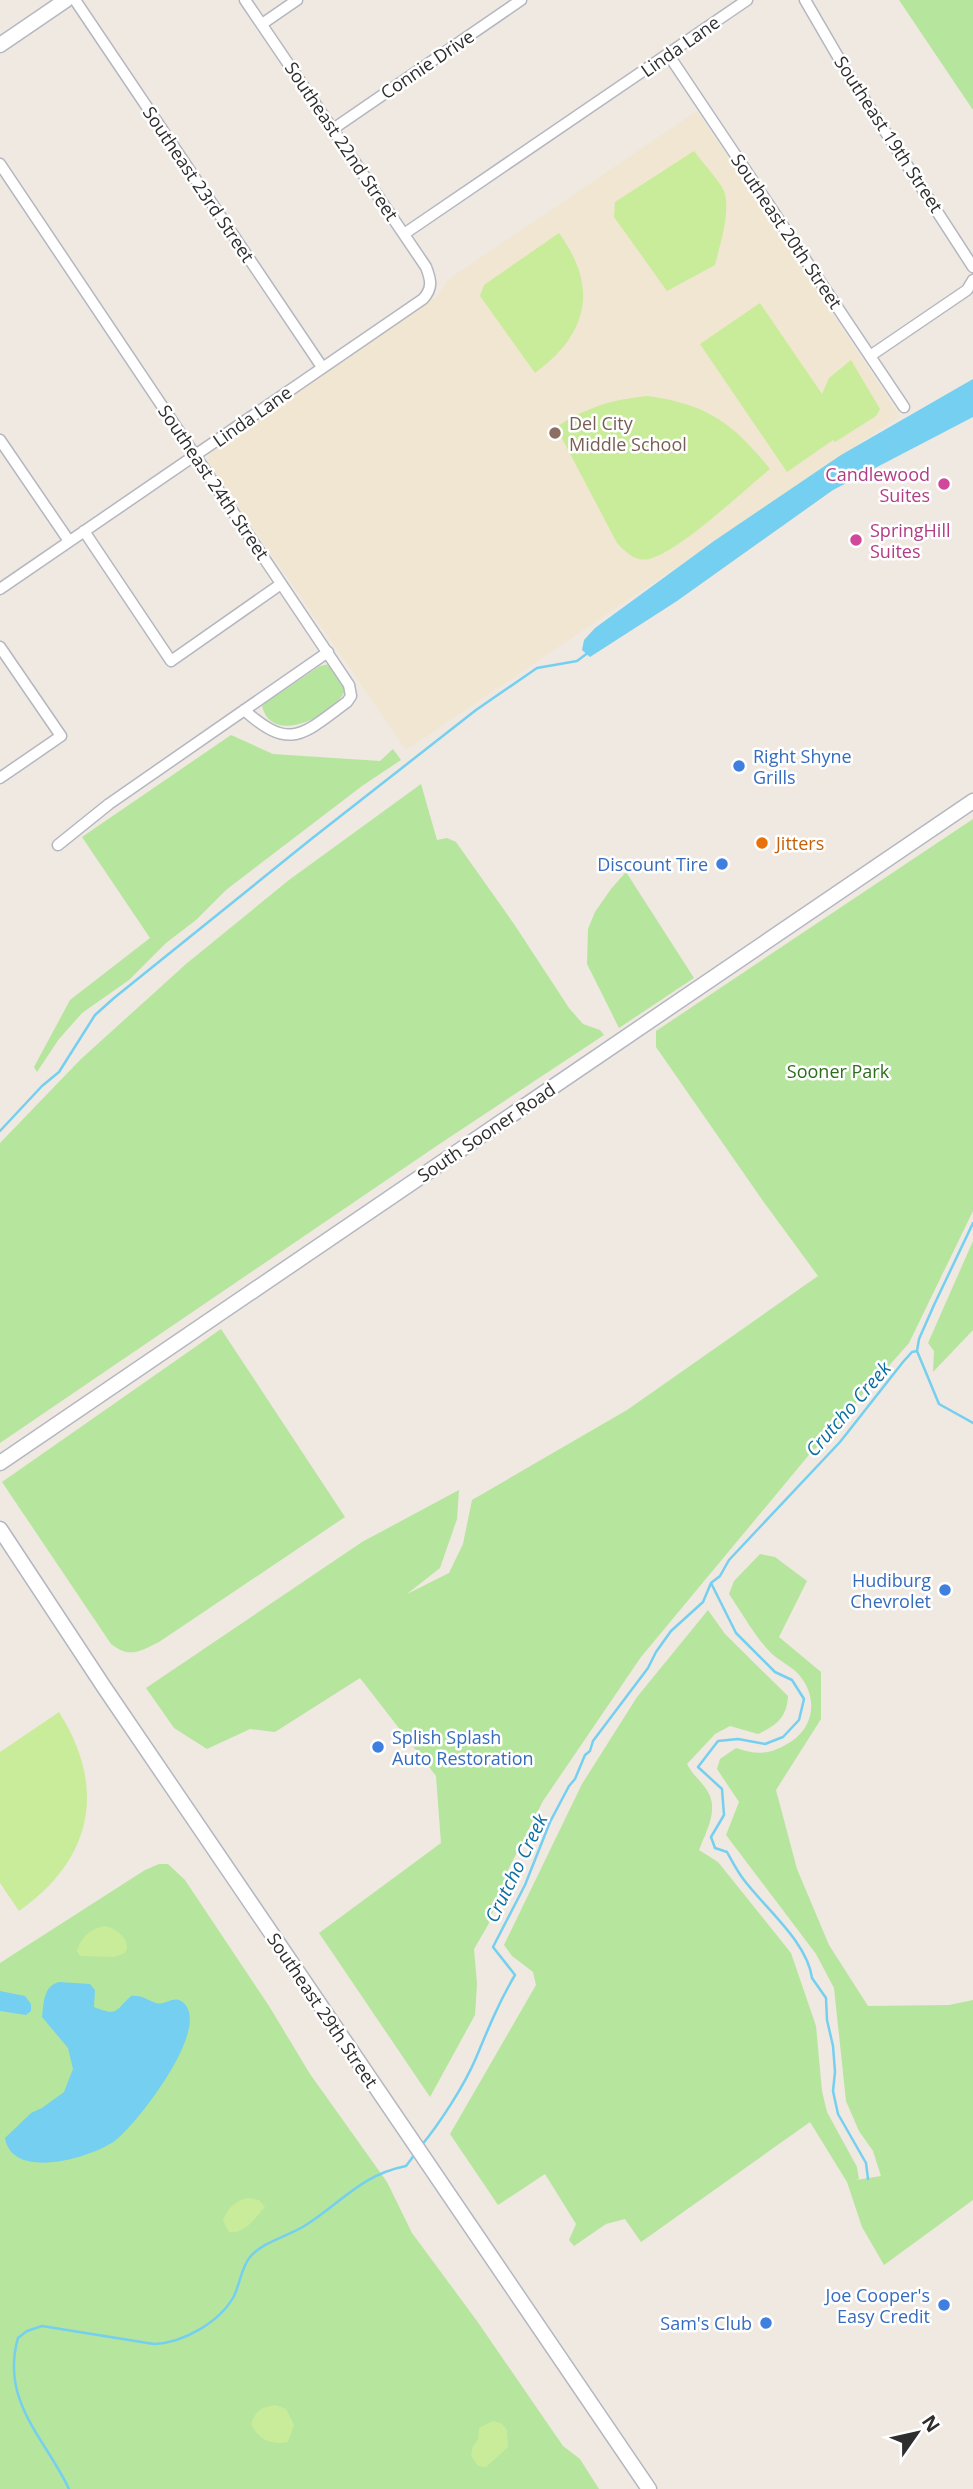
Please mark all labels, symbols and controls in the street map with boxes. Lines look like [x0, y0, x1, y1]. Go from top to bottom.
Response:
street label: Linda Lane [636, 10, 724, 82]
street label: Connie Drive [376, 24, 478, 104]
street label: Southeast 19th Street [829, 51, 949, 217]
street label: Southeast 22nd Street [280, 57, 404, 225]
street label: Southeast 23rd Street [138, 101, 260, 267]
street label: Southeast 20th Street [726, 149, 848, 313]
street label: Linda Lane [208, 380, 296, 452]
street label: Southeast 24th Street [153, 400, 275, 564]
place label: Del City Middle School [569, 411, 687, 456]
marker: Del City Middle School [547, 425, 563, 441]
place label: Candlewood Suites [825, 462, 930, 507]
marker: Candlewood Suites [936, 476, 952, 492]
place label: SpringHill Suites [870, 518, 951, 563]
marker: SpringHill Suites [848, 532, 864, 548]
place label: Right Shyne Grills [753, 744, 852, 789]
marker: Right Shyne Grills [731, 758, 747, 774]
place label: Jitters [774, 831, 824, 855]
marker: Jitters [754, 835, 770, 851]
place label: Discount Tire [597, 852, 708, 876]
marker: Discount Tire [714, 856, 730, 872]
park label: Sooner Park [787, 1059, 890, 1083]
street label: South Sooner Road [412, 1077, 560, 1187]
water label: Crutcho Creek [799, 1355, 897, 1462]
place label: Hudiburg Chevrolet [850, 1568, 931, 1613]
marker: Hudiburg Chevrolet [937, 1582, 953, 1598]
place label: Splish Splash Auto Restoration [392, 1725, 534, 1770]
marker: Splish Splash Auto Restoration [370, 1739, 386, 1755]
water label: Crutcho Creek [478, 1809, 554, 1927]
street label: Southeast 29th Street [262, 1928, 384, 2092]
place label: Joe Cooper's Easy Credit [824, 2283, 930, 2328]
marker: Joe Cooper's Easy Credit [936, 2297, 952, 2313]
place label: Sam's Club [660, 2311, 752, 2335]
marker: Sam's Club [758, 2315, 774, 2331]
north arrow [882, 2398, 952, 2468]
text: N [916, 2410, 946, 2437]

